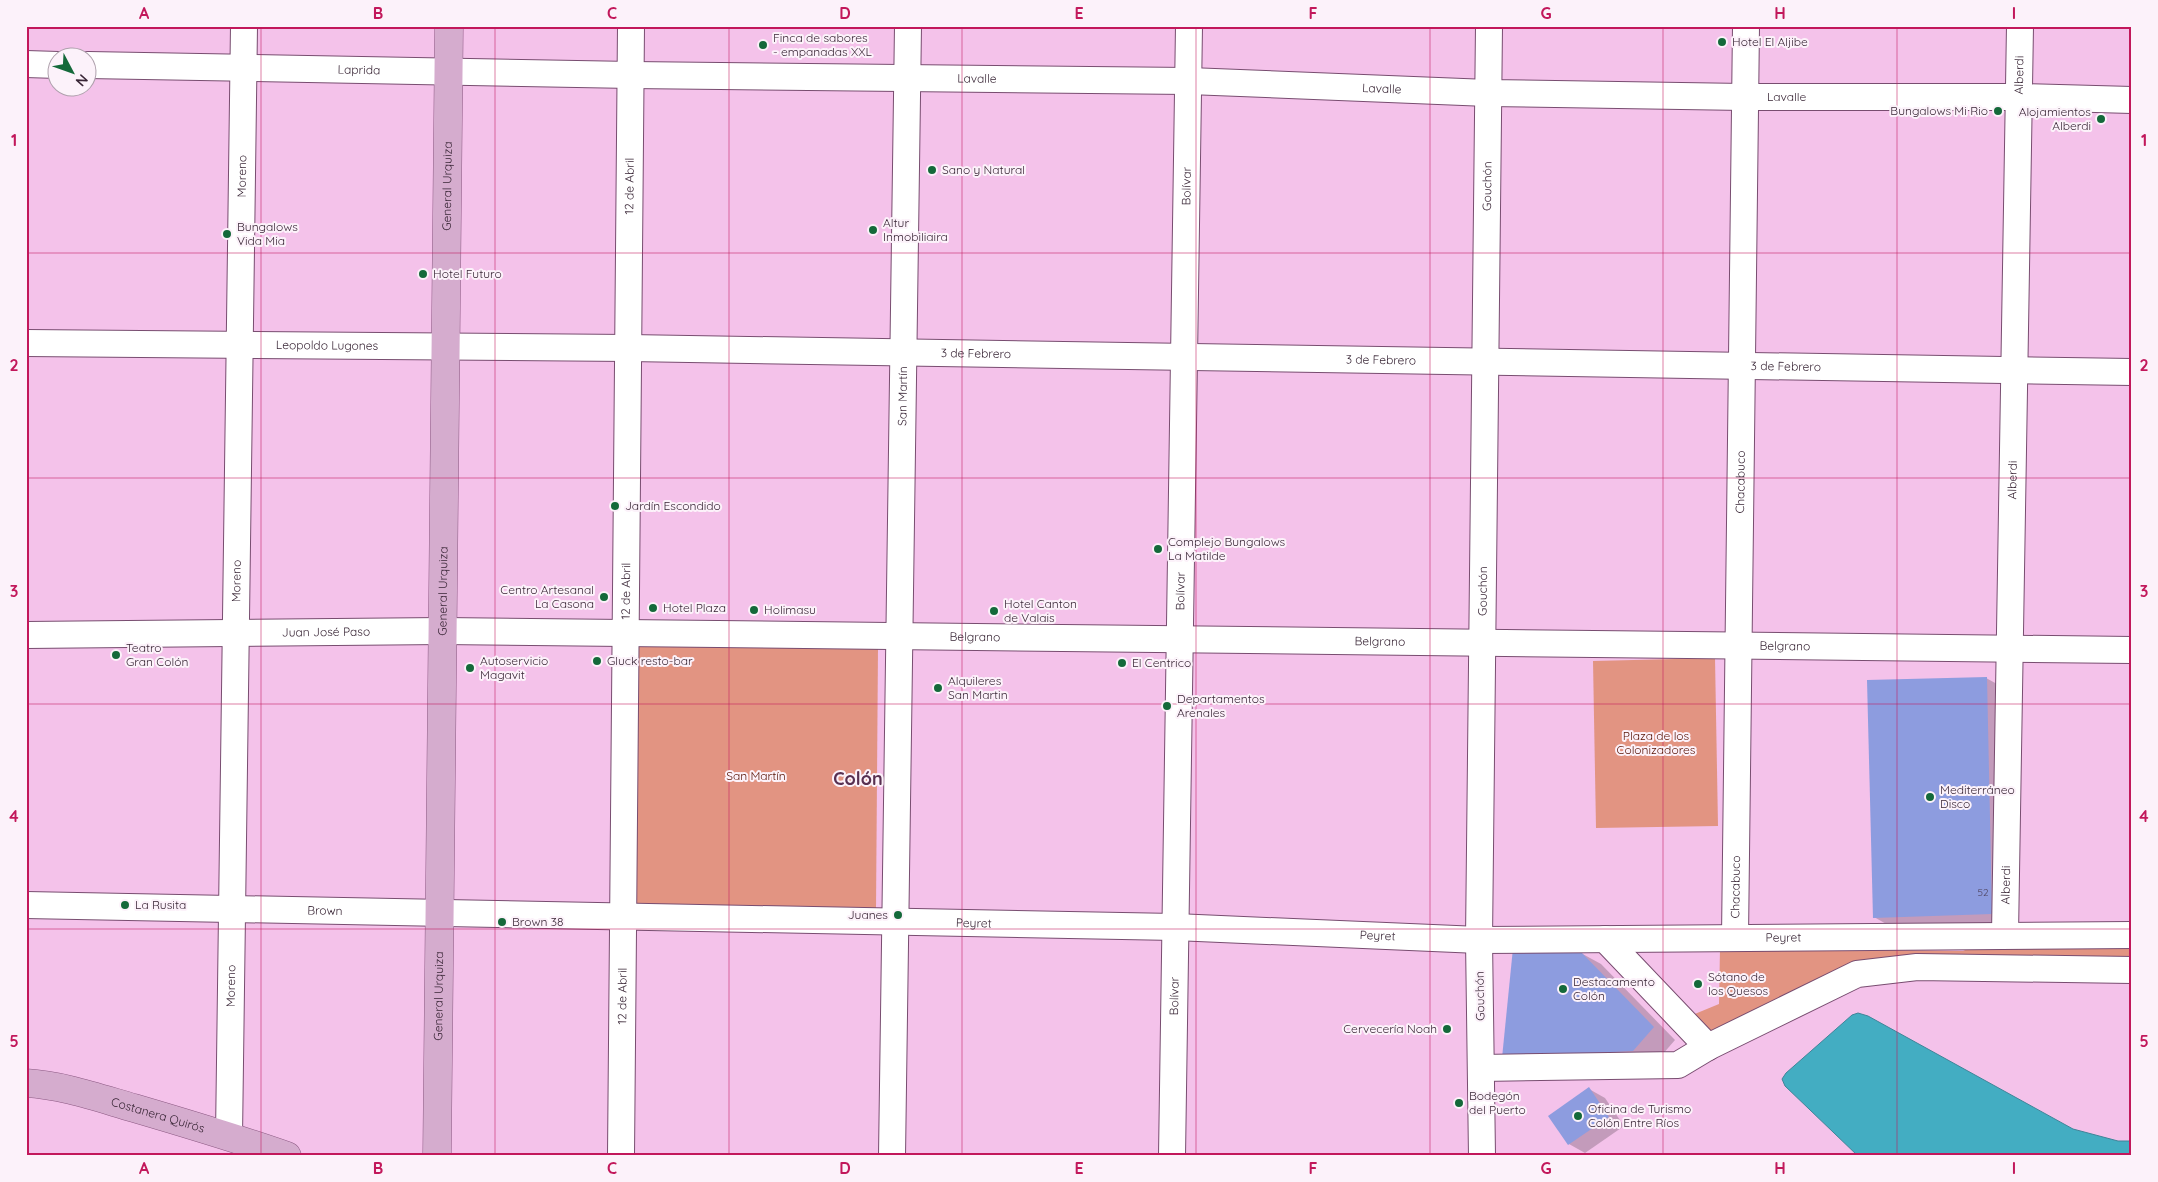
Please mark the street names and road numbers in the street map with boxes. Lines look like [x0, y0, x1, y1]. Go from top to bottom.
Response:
street label: Alberdi [2011, 56, 2027, 95]
street label: Laprida [337, 62, 380, 77]
street label: Lavalle [957, 71, 997, 86]
street label: Lavalle [1362, 80, 1402, 97]
street label: Lavalle [1767, 89, 1806, 104]
street label: General Urquiza [439, 141, 455, 231]
street label: Moreno [234, 155, 249, 197]
street label: 12 de Abril [621, 158, 637, 214]
street label: Gouchón [1479, 161, 1495, 211]
street label: Bolívar [1178, 166, 1194, 206]
street label: Leopoldo Lugones [276, 337, 379, 353]
street label: 3 de Febrero [941, 345, 1011, 361]
street label: 3 de Febrero [1346, 351, 1416, 368]
street label: 3 de Febrero [1751, 358, 1821, 374]
street label: San Martín [894, 366, 910, 426]
street label: Chacabuco [1732, 450, 1748, 514]
street label: Alberdi [2004, 461, 2020, 500]
street label: General Urquiza [435, 546, 450, 636]
street label: Moreno [228, 560, 244, 602]
street label: 12 de Abril [618, 563, 633, 619]
street label: Gouchón [1475, 566, 1490, 616]
street label: Bolívar [1172, 571, 1188, 610]
street label: Juan José Paso [282, 624, 370, 640]
street label: Belgrano [950, 629, 1000, 644]
street label: Belgrano [1355, 633, 1405, 649]
street label: Belgrano [1759, 638, 1810, 653]
street label: Chacabuco [1727, 855, 1743, 919]
street label: Alberdi [1997, 865, 2013, 905]
street label: Brown [307, 902, 343, 918]
street label: Peyret [956, 915, 992, 930]
street label: Peyret [1359, 927, 1396, 943]
street label: Peyret [1766, 930, 1801, 945]
street label: General Urquiza [430, 951, 446, 1041]
street label: Moreno [223, 965, 238, 1007]
street label: 12 de Abril [614, 968, 630, 1024]
street label: Gouchón [1472, 971, 1487, 1021]
street label: Bolívar [1166, 976, 1182, 1015]
street label: Costanera Quirós [110, 1094, 207, 1136]

